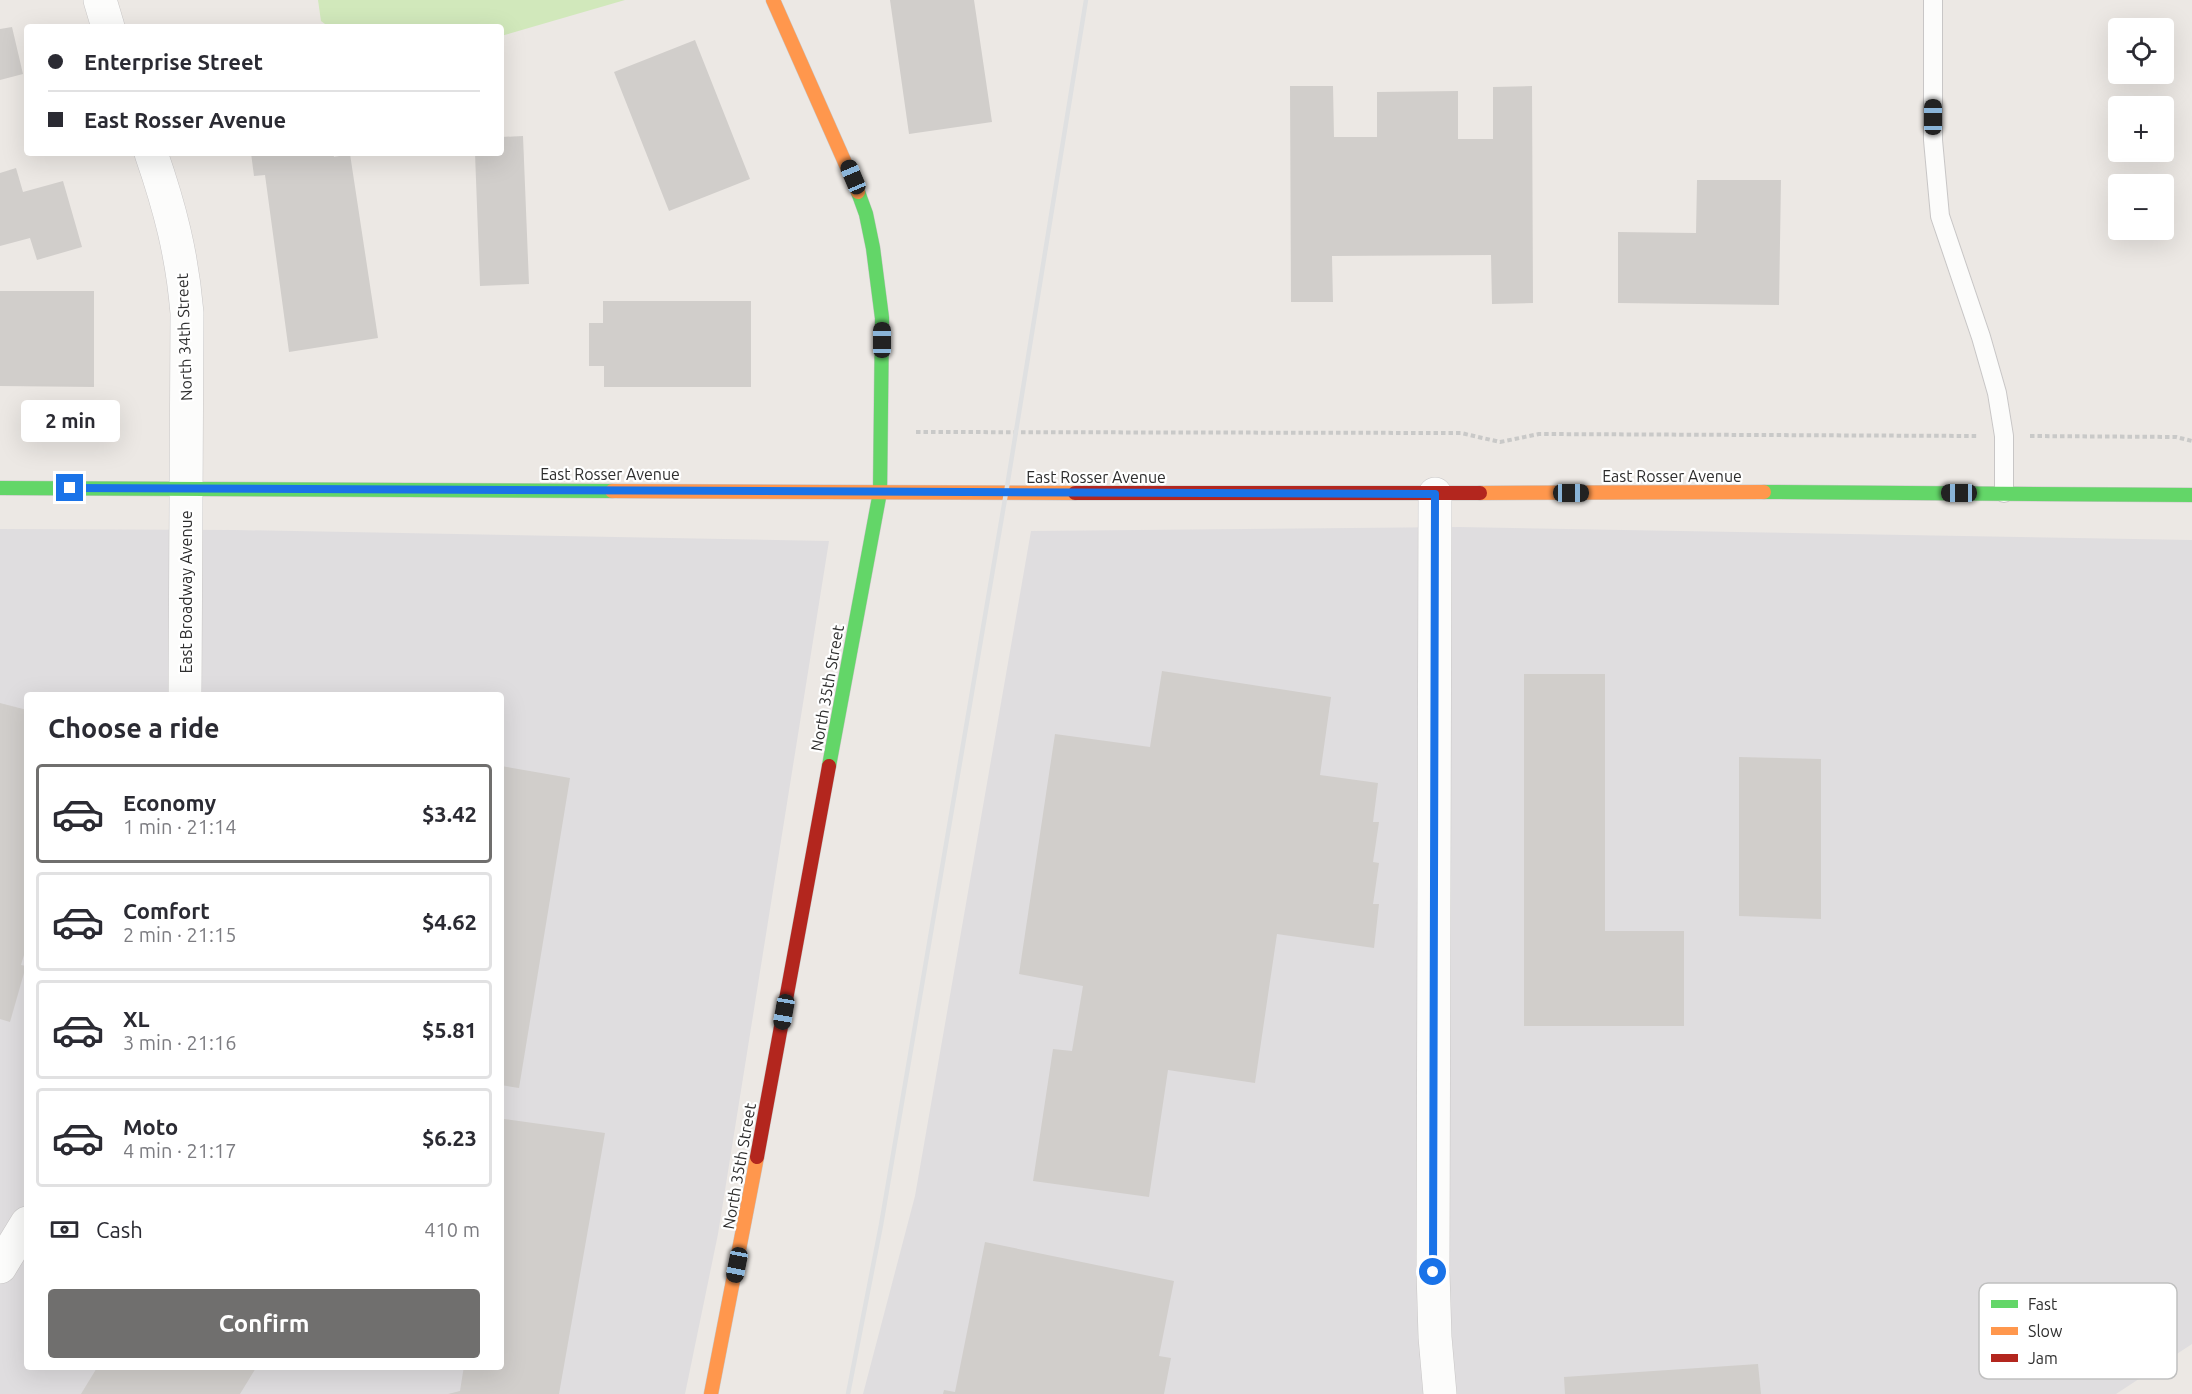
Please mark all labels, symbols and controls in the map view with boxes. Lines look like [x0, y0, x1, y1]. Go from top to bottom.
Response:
map controls [2108, 18, 2174, 240]
button: locate [2108, 18, 2174, 84]
text: Enterprise Street [84, 49, 263, 74]
button: + [2108, 96, 2174, 162]
car [1924, 99, 1942, 135]
text: East Rosser Avenue [84, 107, 286, 132]
car [838, 157, 868, 197]
button: − [2108, 174, 2174, 240]
street label: North 34th Street [173, 272, 195, 401]
car [873, 322, 891, 358]
callout: 2 min [20, 401, 119, 443]
text: 2 min [45, 409, 96, 432]
street label: East Rosser Avenue [540, 465, 680, 483]
street label: East Rosser Avenue [1602, 467, 1742, 485]
street label: East Rosser Avenue [1026, 468, 1166, 486]
route end [56, 474, 83, 501]
car [1553, 484, 1589, 502]
car [1941, 484, 1977, 502]
street label: East Broadway Avenue [177, 510, 195, 674]
street label: North 35th Street [807, 623, 847, 752]
text: Choose a ride [48, 713, 220, 743]
icon: car [51, 787, 105, 841]
text: Economy [123, 790, 216, 815]
text: $3.42 [422, 801, 477, 826]
text: 1 min · 21:14 [123, 815, 237, 838]
icon: car [51, 895, 105, 949]
text: Comfort [123, 898, 210, 923]
text: $4.62 [422, 909, 477, 934]
text: 2 min · 21:15 [123, 923, 237, 946]
car [772, 993, 796, 1031]
icon: car [51, 1003, 105, 1057]
text: XL [123, 1006, 150, 1031]
text: $5.81 [422, 1017, 477, 1042]
text: 3 min · 21:16 [123, 1031, 237, 1054]
street label: North 35th Street [719, 1101, 759, 1230]
icon: car [51, 1111, 105, 1165]
text: Moto [123, 1114, 178, 1139]
text: $6.23 [422, 1125, 477, 1150]
text: 4 min · 21:17 [123, 1139, 237, 1162]
icon: cash [48, 1213, 81, 1246]
text: Cash [96, 1217, 143, 1242]
text: 410 m [424, 1218, 480, 1241]
car [725, 1246, 749, 1284]
route start [1419, 1258, 1446, 1285]
legend [1979, 1283, 2177, 1379]
button: Confirm [48, 1289, 480, 1358]
text: Fast [2028, 1295, 2058, 1313]
text: Slow [2028, 1322, 2063, 1340]
text: Jam [2028, 1349, 2058, 1367]

